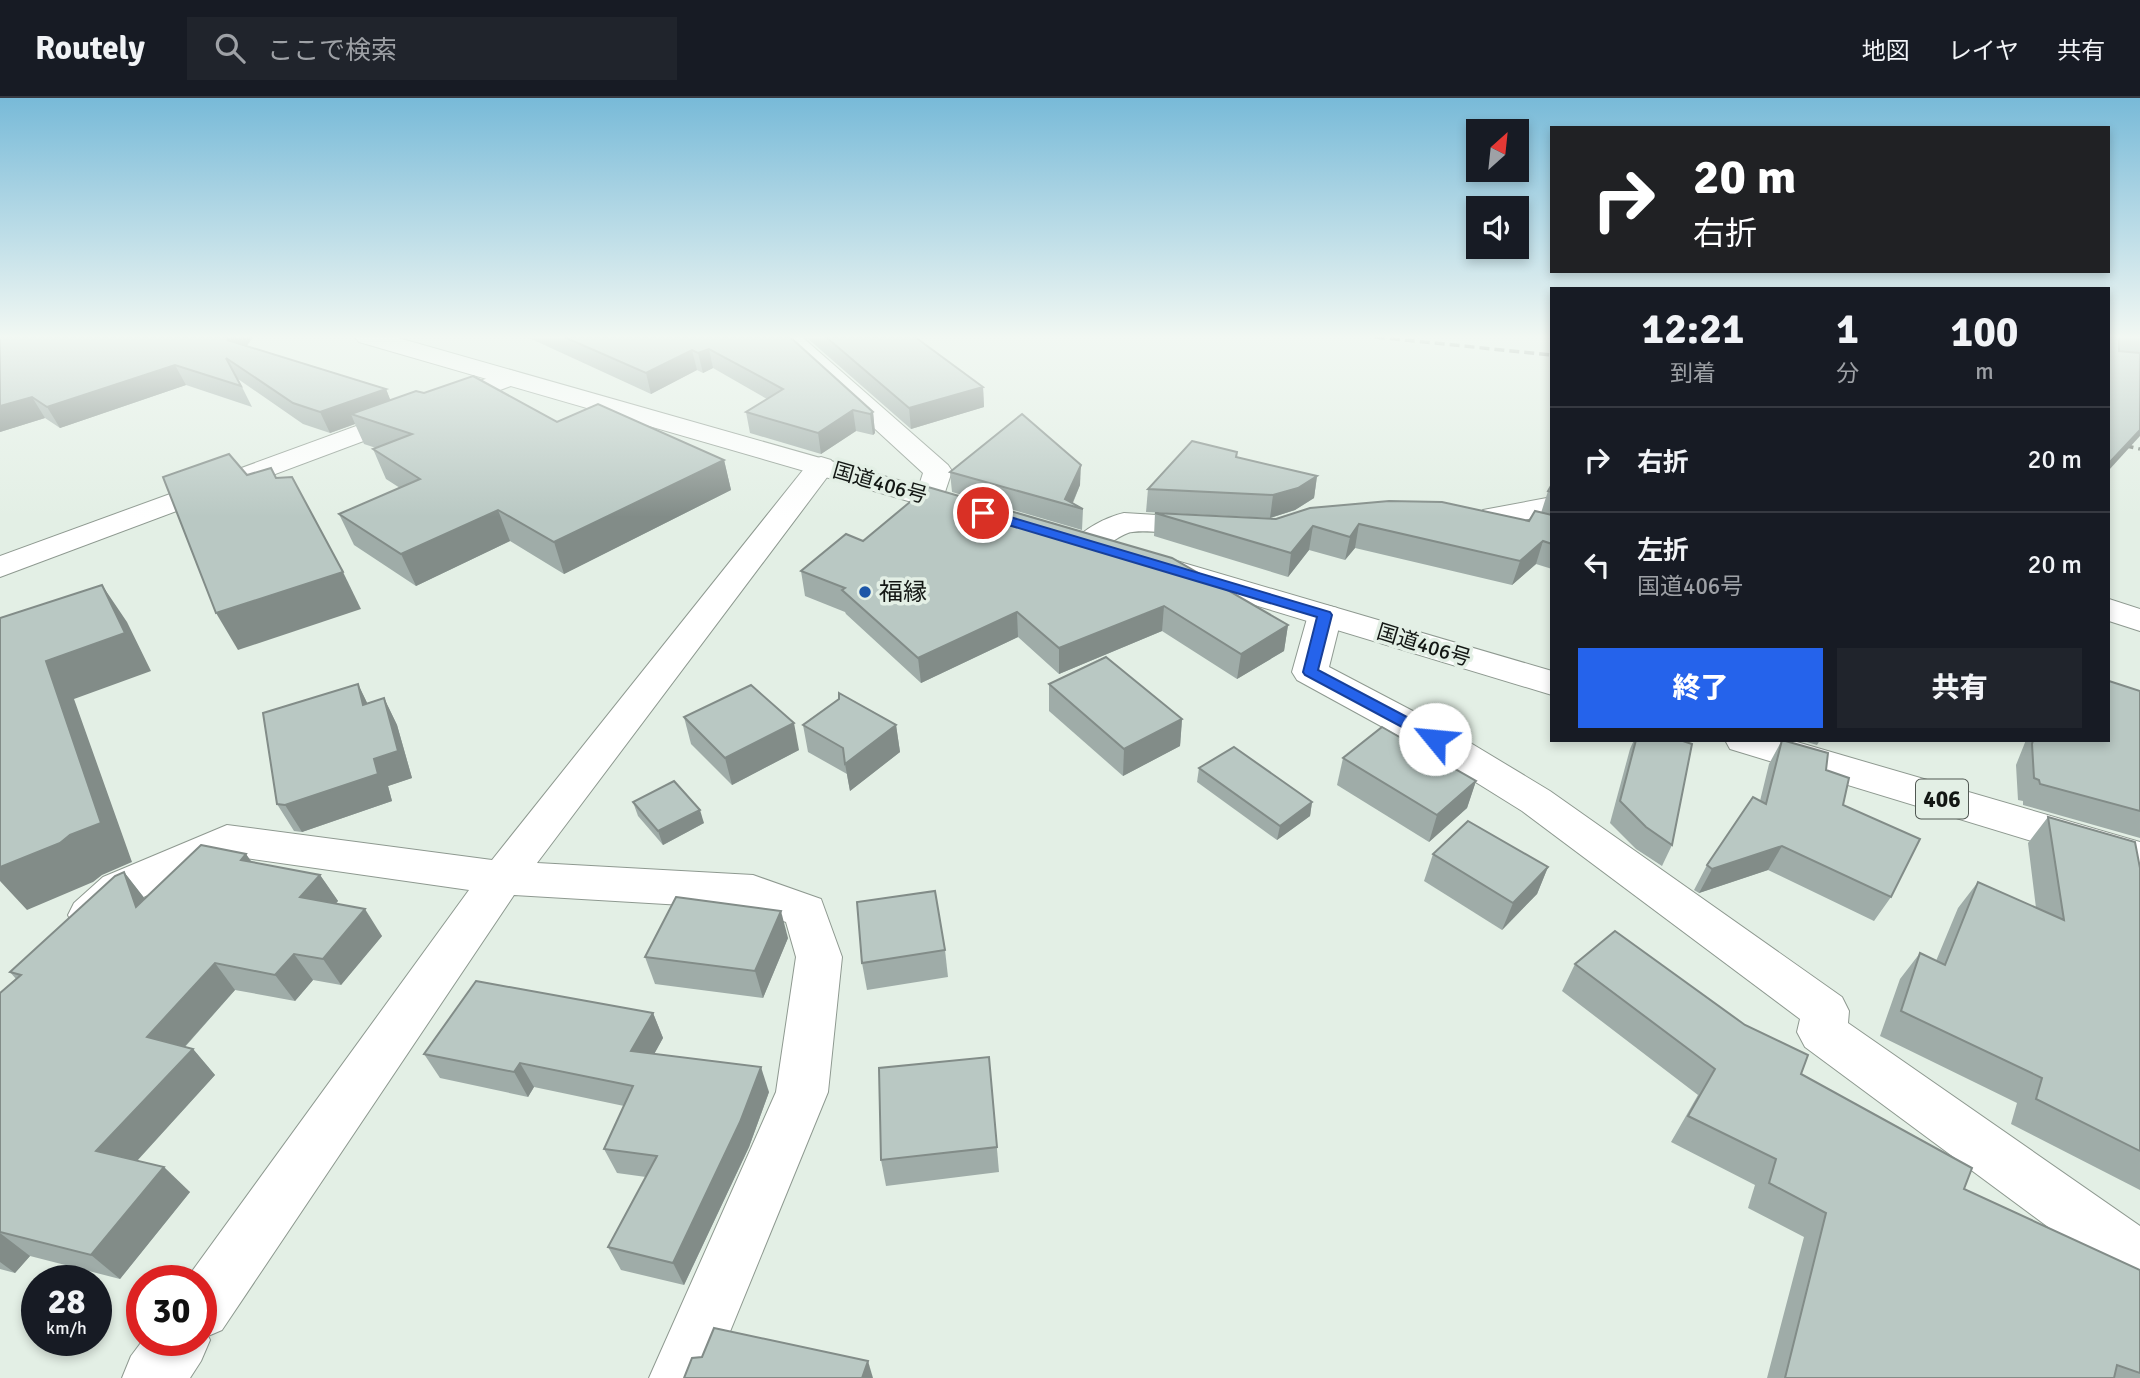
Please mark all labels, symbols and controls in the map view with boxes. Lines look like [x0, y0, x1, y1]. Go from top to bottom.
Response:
search box [187, 17, 677, 80]
text: Routely [35, 28, 145, 69]
icon: search [211, 29, 249, 67]
text: ここで検索 [267, 35, 397, 67]
text: 地図 [1862, 36, 1910, 66]
text: レイヤ [1948, 36, 2019, 66]
text: 共有 [2057, 36, 2105, 66]
north arrow [1466, 119, 1530, 182]
map controls [1466, 119, 1529, 259]
text: 20 m [1693, 147, 1796, 207]
icon: right [1578, 154, 1669, 245]
button: sound [1466, 196, 1529, 259]
text: 右折 [1693, 214, 1757, 253]
text: 12:21 [1641, 304, 1745, 355]
text: 1 [1836, 304, 1859, 355]
text: 100 [1950, 307, 2019, 358]
text: m [1975, 357, 1994, 386]
text: 到着 [1670, 359, 1716, 388]
text: 分 [1836, 359, 1859, 388]
icon: right [1578, 441, 1616, 479]
text: 20 m [2027, 444, 2082, 476]
text: 右折 [1637, 447, 1689, 479]
street label: 国道406号 [830, 457, 930, 509]
pin [953, 483, 1013, 543]
icon: arrive [964, 494, 1002, 532]
text: 左折 [1637, 535, 1689, 567]
icon: left [1578, 546, 1616, 584]
text: 20 m [2027, 549, 2082, 581]
text: 国道406号 [1637, 572, 1743, 601]
place label: 福縁 [879, 577, 927, 607]
marker: 福縁 [857, 584, 873, 600]
street label: 国道406号 [1374, 618, 1474, 672]
button: 終了 [1578, 648, 1823, 728]
button: 共有 [1837, 648, 2082, 728]
position arrow [1398, 702, 1472, 776]
road number: 406 [1916, 779, 1968, 818]
speed limit sign: 30 [126, 1265, 217, 1356]
text: 28 [48, 1280, 85, 1323]
text: km/h [46, 1317, 87, 1339]

